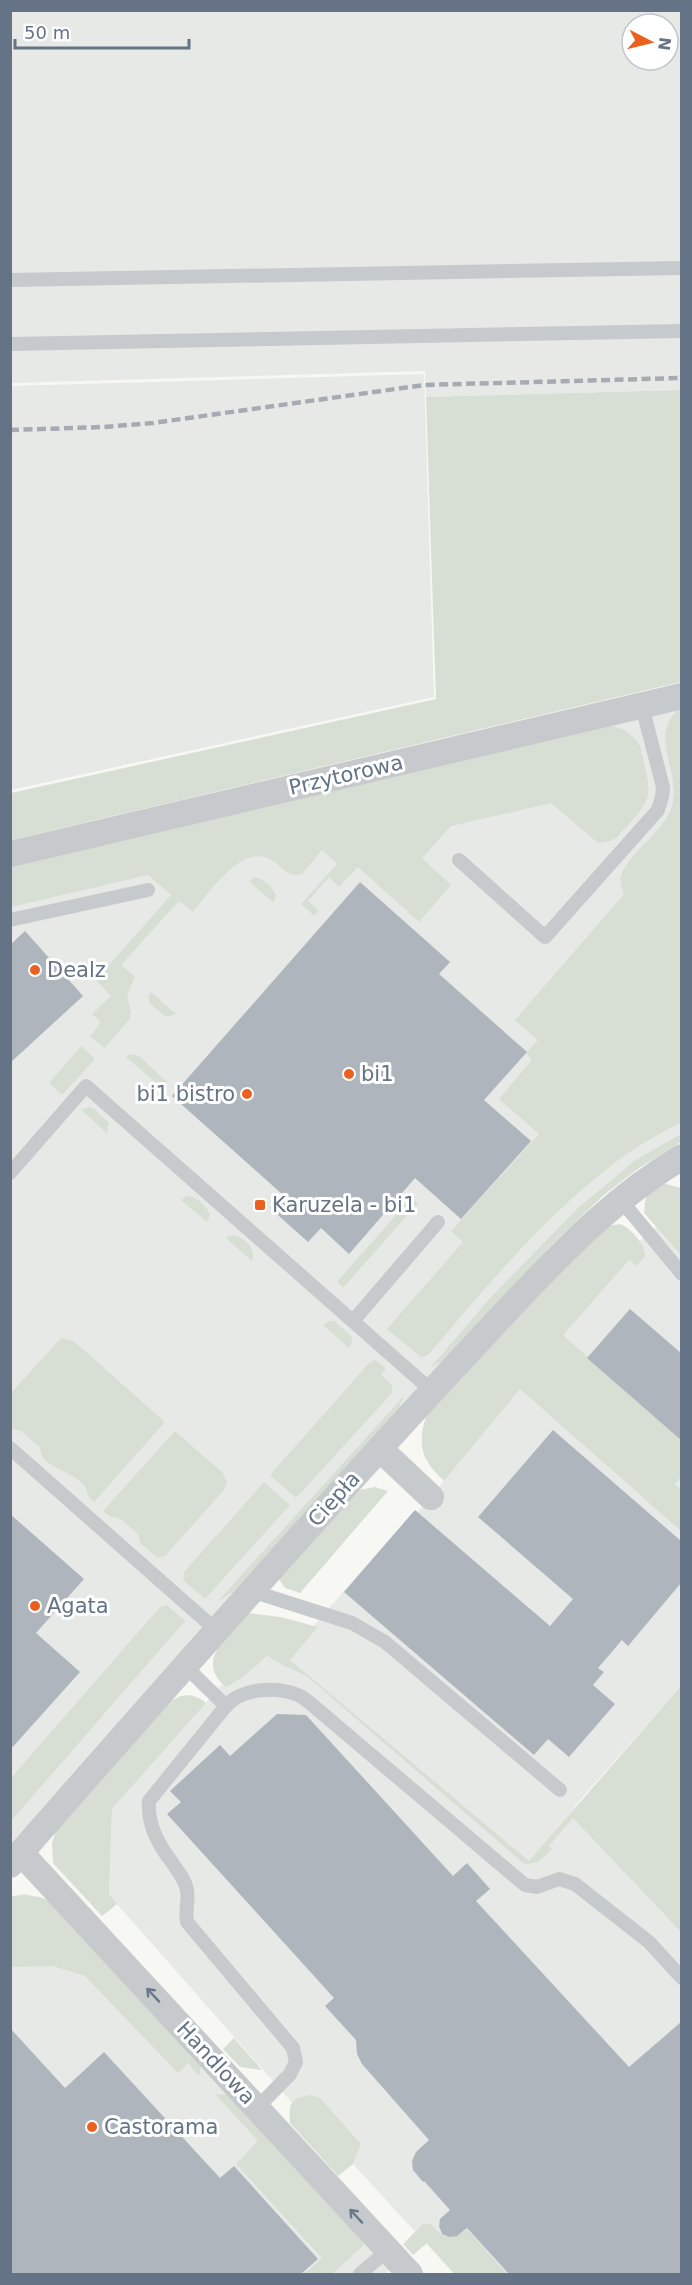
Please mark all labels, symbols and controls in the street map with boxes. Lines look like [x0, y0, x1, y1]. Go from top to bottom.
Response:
scale bar [15, 12, 189, 50]
north arrow [620, 12, 680, 72]
text: 50 m [24, 22, 70, 43]
text: N [654, 36, 675, 52]
street label: Przytorowa [287, 750, 405, 800]
place label: Dealz [47, 958, 106, 982]
marker: Dealz [28, 963, 42, 977]
place label: bi1 [361, 1062, 394, 1086]
marker: bi1 [342, 1067, 356, 1081]
place label: bi1 bistro [136, 1082, 235, 1106]
marker: bi1 bistro [240, 1087, 254, 1101]
place label: Karuzela - bi1 [272, 1193, 416, 1217]
marker: Karuzela - bi1 [253, 1198, 267, 1212]
street label: Ciepła [303, 1467, 365, 1531]
place label: Agata [47, 1594, 109, 1618]
marker: Agata [28, 1599, 42, 1613]
one-way arrow [146, 1988, 160, 2003]
street label: Handlowa [172, 2017, 260, 2109]
place label: Castorama [104, 2115, 218, 2139]
marker: Castorama [85, 2120, 99, 2134]
one-way arrow [349, 2208, 363, 2223]

